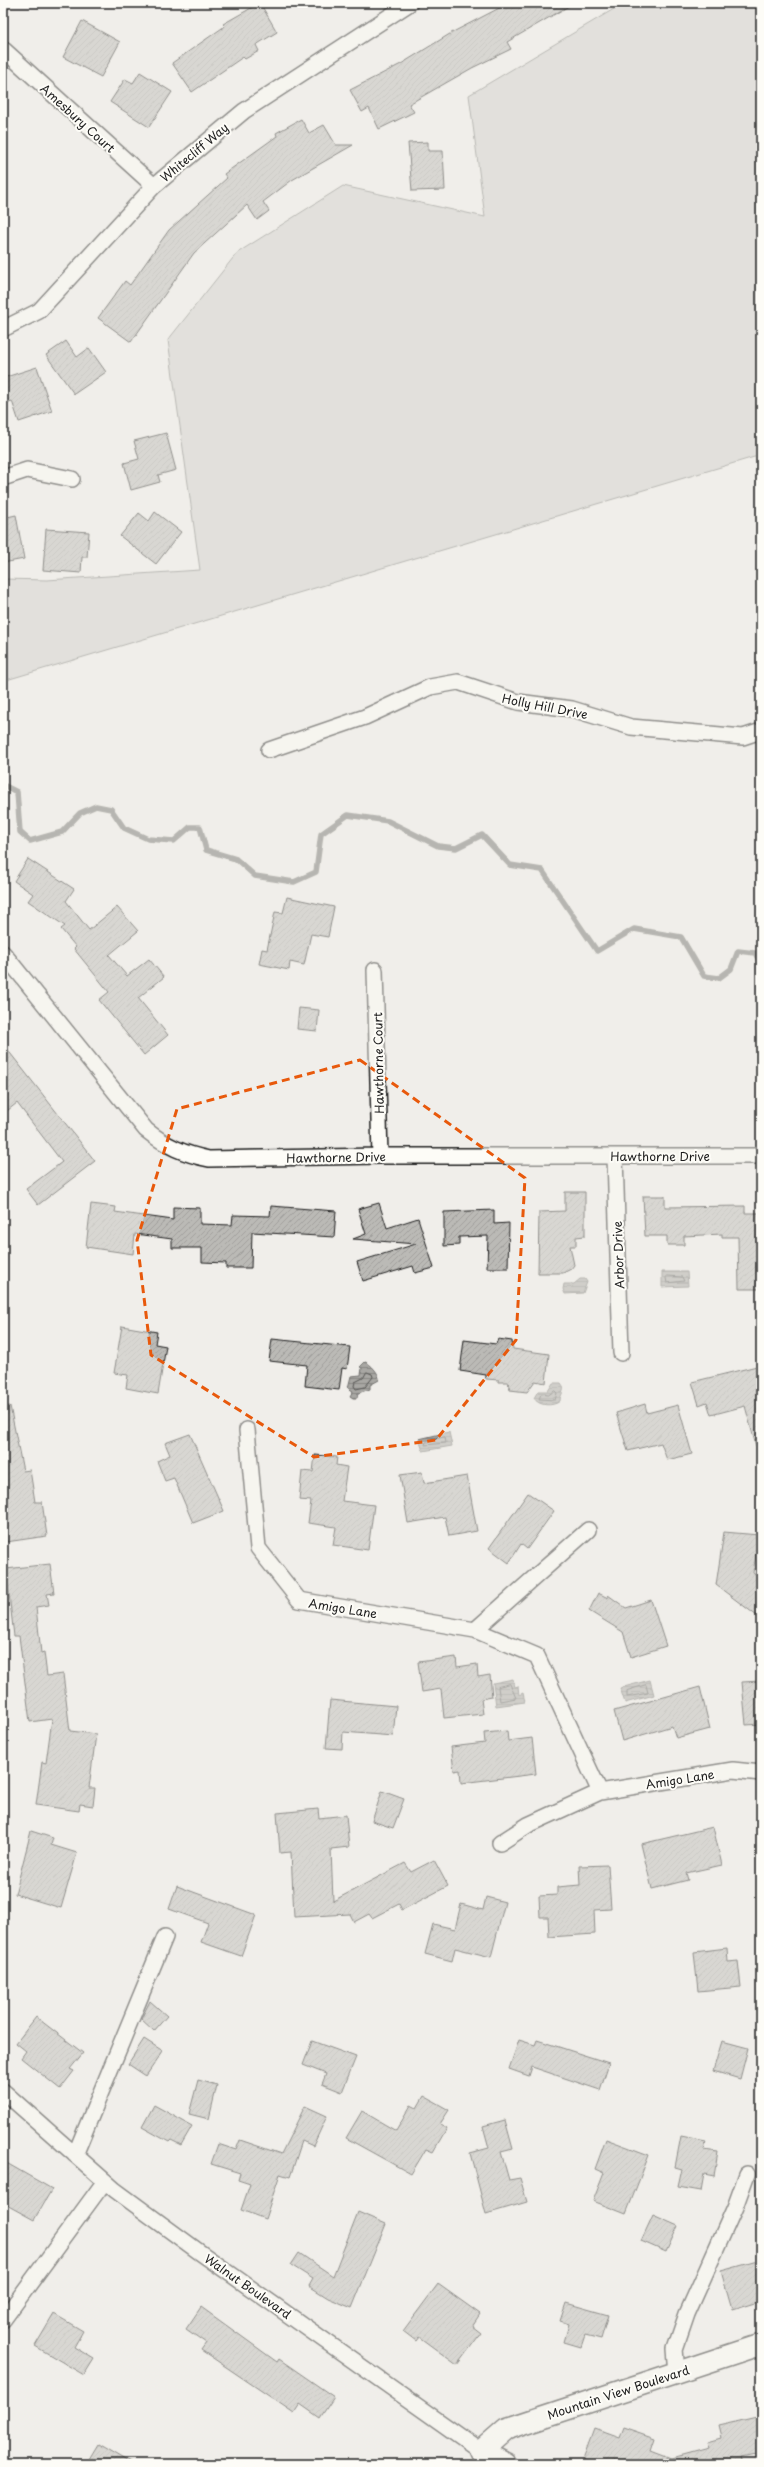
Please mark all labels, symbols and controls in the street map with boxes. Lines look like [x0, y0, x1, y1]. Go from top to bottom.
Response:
street label: Amesbury Court [37, 79, 120, 157]
street label: Whitecliff Way [156, 118, 232, 186]
street label: Holly Hill Drive [501, 689, 589, 723]
street label: Hawthorne Court [368, 1012, 388, 1114]
street label: Hawthorne Drive [286, 1147, 386, 1167]
street label: Hawthorne Drive [610, 1147, 710, 1165]
street label: Arbor Drive [608, 1221, 628, 1289]
street label: Amigo Lane [307, 1594, 379, 1622]
street label: Amigo Lane [644, 1765, 716, 1793]
street label: Walnut Boulevard [201, 2249, 296, 2323]
street label: Mountain View Boulevard [545, 2360, 692, 2423]

